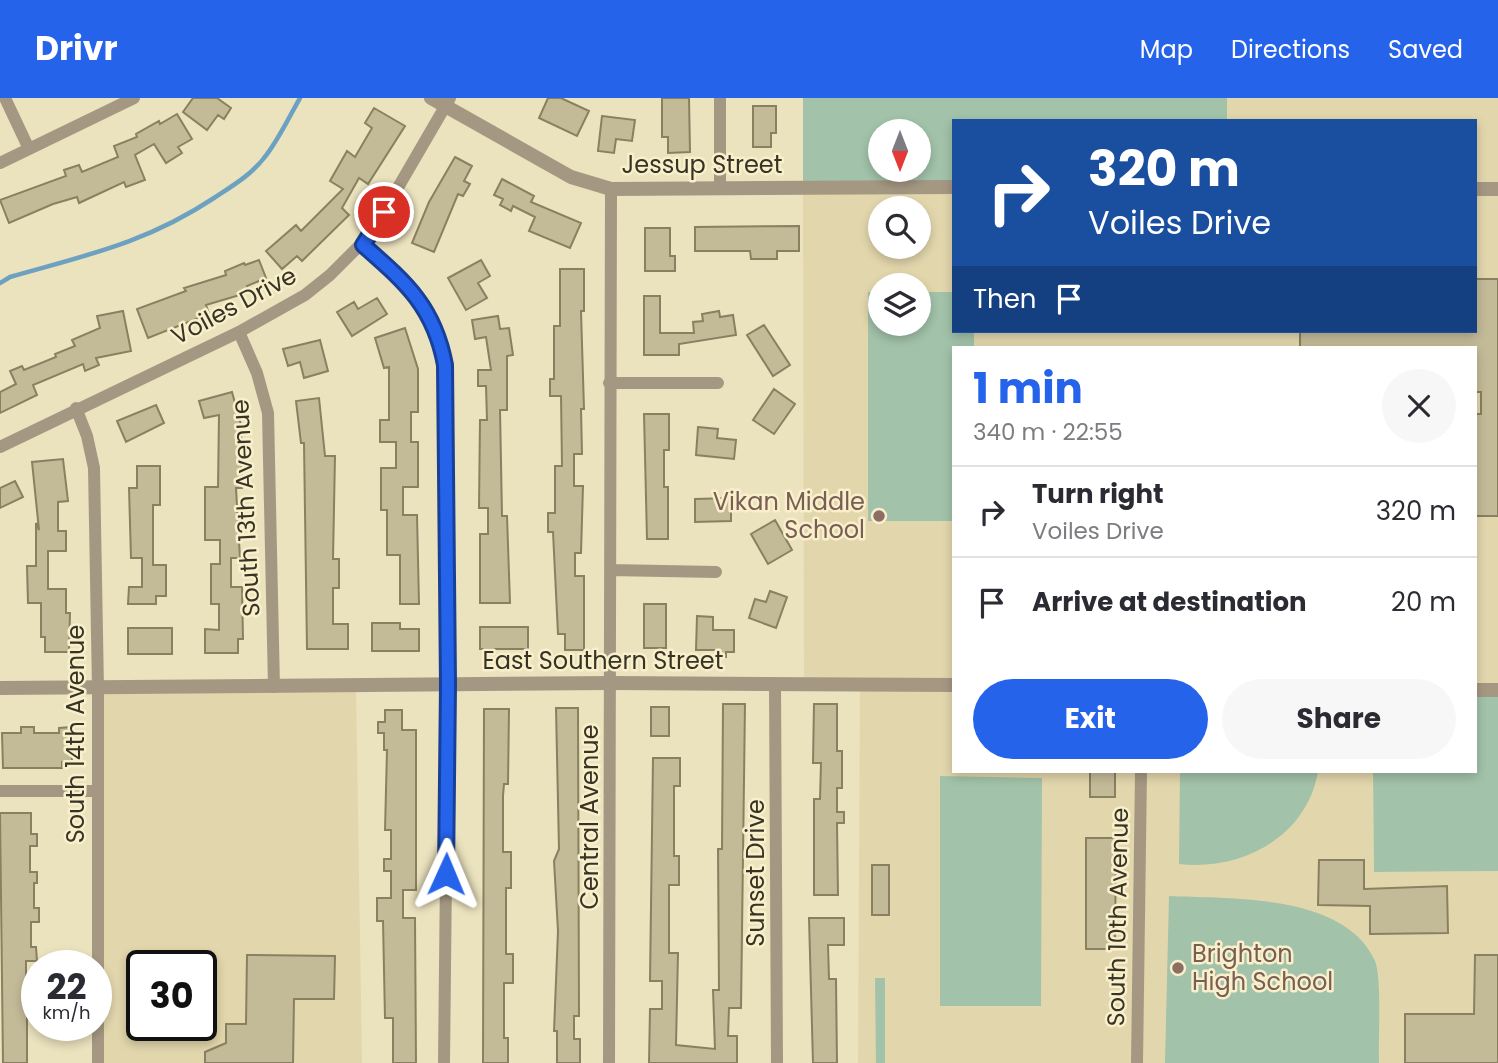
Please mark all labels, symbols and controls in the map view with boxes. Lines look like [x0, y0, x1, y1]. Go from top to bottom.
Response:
text: Drivr [35, 25, 118, 72]
text: Map [1140, 33, 1193, 66]
text: Directions [1231, 33, 1350, 66]
text: Saved [1388, 33, 1463, 66]
north arrow [868, 119, 931, 182]
map controls [868, 119, 931, 336]
text: 320 m [1088, 135, 1240, 203]
icon: right [973, 147, 1064, 238]
street label: Jessup Street [622, 148, 782, 181]
pin [354, 182, 414, 242]
icon: arrive [365, 193, 403, 231]
button: search [868, 196, 931, 259]
text: Voiles Drive [1088, 200, 1271, 245]
street label: Voiles Drive [165, 259, 302, 352]
button: layers [868, 273, 931, 336]
icon: arrive [1050, 280, 1088, 318]
text: Then [973, 281, 1036, 317]
text: 1 min [973, 359, 1083, 418]
button: close [1382, 369, 1456, 443]
street label: South 13th Avenue [223, 398, 268, 618]
text: 340 m · 22:55 [973, 416, 1123, 448]
text: Turn right [1032, 476, 1164, 512]
place label: Vikan Middle School [713, 485, 865, 546]
icon: right [973, 493, 1011, 531]
text: 320 m [1376, 493, 1456, 529]
marker: Vikan Middle School [871, 508, 887, 524]
text: Voiles Drive [1032, 515, 1164, 547]
icon: arrive [973, 584, 1011, 622]
text: Arrive at destination [1032, 584, 1307, 620]
text: 20 m [1391, 584, 1456, 620]
street label: South 14th Avenue [59, 625, 92, 843]
street label: East Southern Street [483, 644, 723, 677]
button: Exit [973, 679, 1208, 759]
button: Share [1222, 679, 1456, 759]
street label: Central Avenue [573, 724, 606, 910]
street label: Sunset Drive [739, 799, 772, 947]
street label: South 10th Avenue [1099, 807, 1136, 1027]
position arrow [409, 837, 483, 911]
place label: Brighton High School [1192, 937, 1333, 998]
speed limit sign: 30 [126, 950, 217, 1041]
marker: Brighton High School [1170, 960, 1186, 976]
text: 22 [47, 962, 86, 1011]
text: km/h [43, 1000, 90, 1025]

